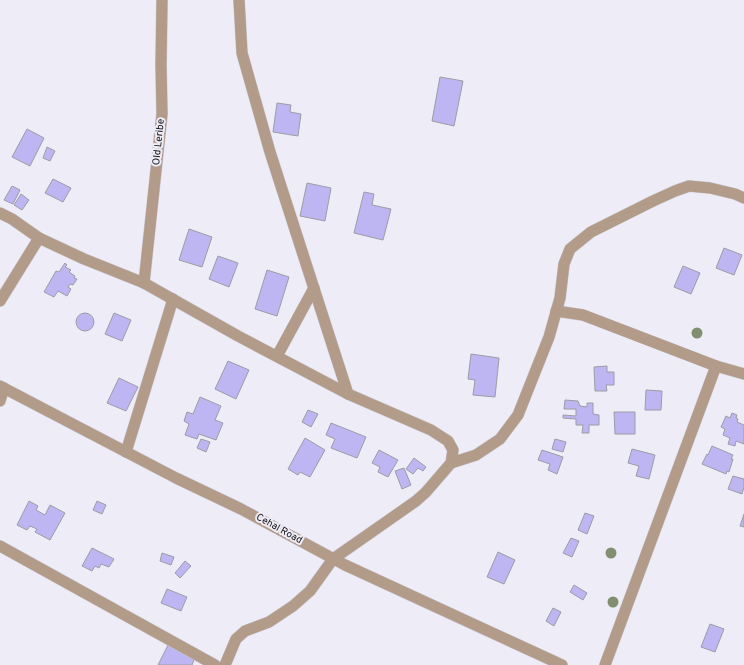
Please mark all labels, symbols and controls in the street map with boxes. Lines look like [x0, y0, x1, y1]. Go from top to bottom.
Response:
street label: Old Leribe [150, 118, 168, 166]
street label: Cehal Road [254, 511, 304, 547]

